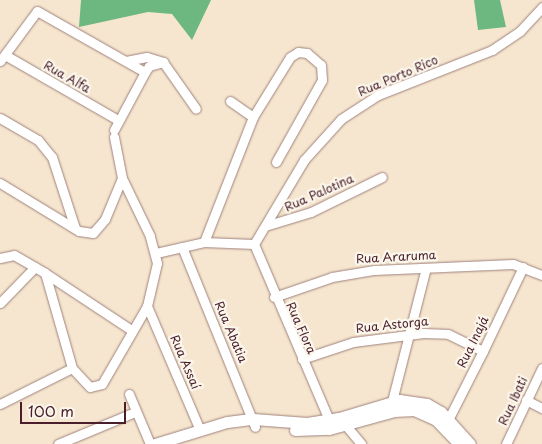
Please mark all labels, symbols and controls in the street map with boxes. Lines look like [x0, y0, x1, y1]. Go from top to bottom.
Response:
street label: Rua Porto Rico [356, 53, 440, 99]
street label: Rua Alfa [41, 58, 93, 96]
street label: Rua Palotina [282, 171, 356, 215]
street label: Rua Araruma [355, 248, 437, 266]
street label: Rua Abatia [212, 299, 250, 365]
street label: Rua Flora [283, 299, 319, 357]
street label: Rua Astorga [355, 314, 429, 336]
street label: Rua Inajá [454, 314, 492, 370]
street label: Rua Assaí [167, 333, 203, 391]
street label: Rua Ibati [495, 374, 531, 428]
scale bar [22, 392, 129, 424]
text: 100 m [28, 399, 74, 422]

